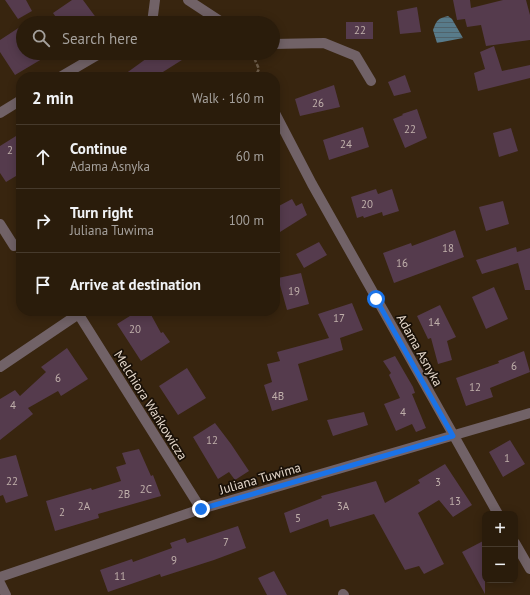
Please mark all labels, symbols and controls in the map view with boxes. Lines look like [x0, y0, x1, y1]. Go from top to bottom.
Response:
search box [16, 16, 280, 60]
house number: 22 [354, 23, 366, 37]
icon: search [30, 27, 52, 49]
text: Search here [62, 29, 138, 48]
text: 2 min [32, 87, 73, 109]
text: Walk · 160 m [192, 90, 264, 107]
house number: 26 [312, 96, 324, 110]
house number: 22 [404, 122, 416, 136]
house number: 24 [340, 137, 352, 151]
text: Continue [70, 139, 127, 158]
house number: 2 [7, 143, 13, 157]
icon: ahead [32, 146, 54, 168]
text: 60 m [236, 148, 264, 165]
text: Adama Asnyka [70, 158, 150, 175]
house number: 20 [361, 197, 373, 211]
text: Turn right [70, 203, 133, 222]
icon: right [32, 210, 54, 232]
text: 100 m [229, 212, 264, 229]
text: Juliana Tuwima [70, 222, 154, 239]
house number: 18 [442, 241, 454, 255]
house number: 16 [396, 256, 408, 270]
icon: arrive [32, 274, 54, 296]
text: Arrive at destination [70, 275, 201, 294]
house number: 19 [288, 284, 300, 298]
route start [367, 290, 385, 308]
house number: 17 [333, 311, 345, 325]
street label: Adama Asnyka [393, 311, 446, 389]
house number: 14 [428, 315, 440, 329]
house number: 20 [129, 322, 141, 336]
street label: Melchiora Wańkowicza [110, 347, 191, 463]
house number: 6 [511, 359, 517, 373]
house number: 6 [55, 371, 61, 385]
house number: 12 [469, 380, 481, 394]
house number: 4B [272, 389, 284, 403]
house number: 4 [10, 398, 16, 412]
house number: 4 [400, 405, 406, 419]
house number: 12 [206, 433, 218, 447]
house number: 1 [504, 451, 510, 465]
street label: Juliana Tuwima [216, 459, 303, 499]
house number: 22 [6, 474, 18, 488]
house number: 3 [435, 475, 441, 489]
house number: 2C [140, 482, 152, 496]
house number: 2B [118, 487, 130, 501]
house number: 13 [449, 494, 461, 508]
house number: 2A [78, 499, 91, 513]
house number: 3A [337, 499, 350, 513]
route end [192, 500, 210, 518]
house number: 2 [59, 505, 65, 519]
house number: 5 [295, 511, 301, 525]
map controls [482, 511, 518, 583]
button: + [482, 511, 518, 547]
house number: 7 [223, 535, 229, 549]
button: − [482, 547, 518, 583]
house number: 9 [171, 553, 177, 567]
house number: 11 [114, 569, 126, 583]

